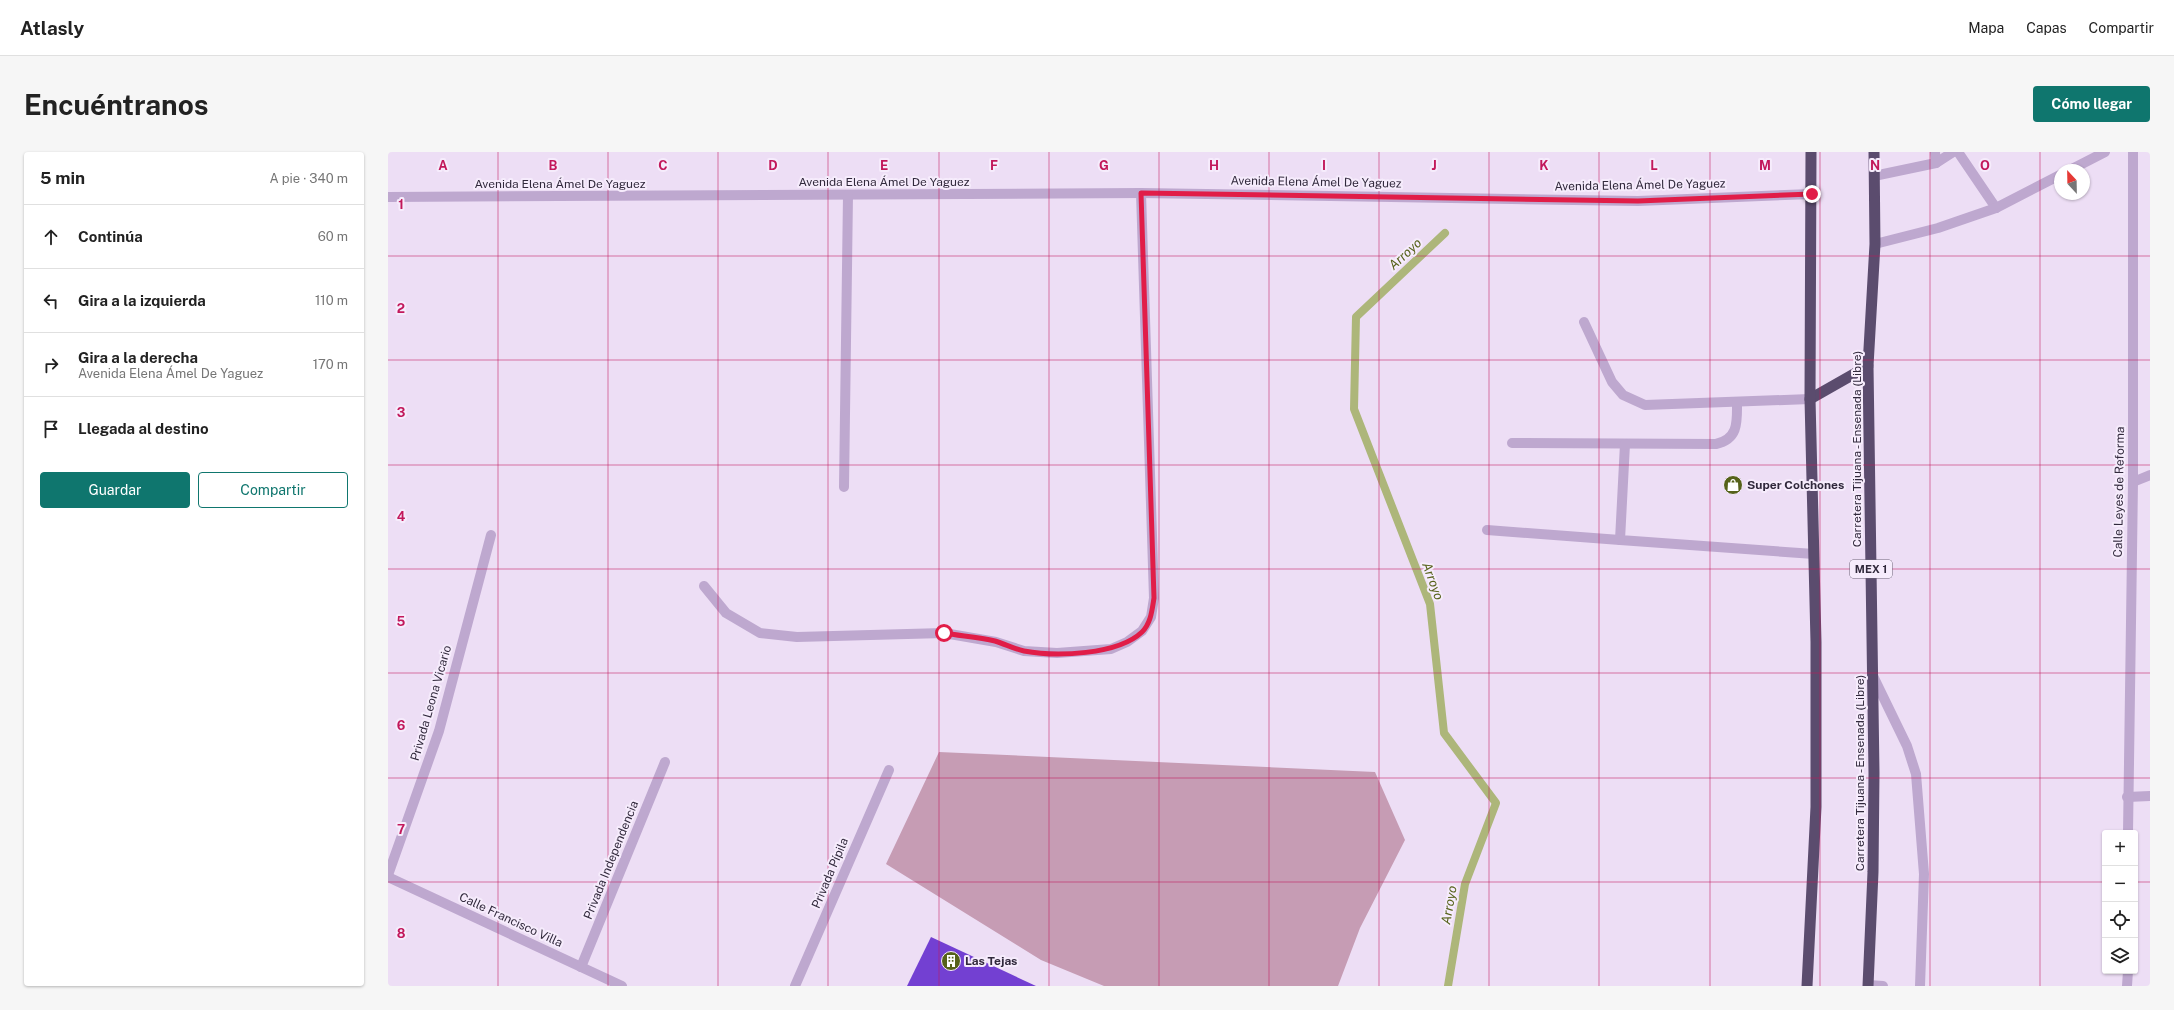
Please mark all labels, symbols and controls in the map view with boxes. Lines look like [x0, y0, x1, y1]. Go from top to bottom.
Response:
text: Atlasly [20, 17, 84, 39]
text: Mapa [1968, 20, 2004, 36]
text: Capas [2026, 20, 2067, 36]
text: Compartir [2089, 20, 2154, 36]
button: Cómo llegar [2033, 86, 2150, 122]
text: Encuéntranos [24, 88, 209, 121]
text: A [438, 158, 448, 173]
text: B [549, 158, 558, 173]
text: C [658, 158, 668, 173]
text: D [768, 158, 778, 173]
text: E [880, 158, 888, 173]
text: F [990, 158, 998, 173]
text: G [1099, 158, 1109, 173]
text: H [1209, 158, 1219, 173]
text: I [1322, 158, 1326, 173]
text: J [1431, 158, 1437, 173]
text: K [1539, 158, 1549, 173]
text: L [1650, 158, 1658, 173]
text: M [1759, 158, 1771, 173]
text: N [1870, 158, 1880, 173]
text: O [1980, 158, 1990, 173]
north arrow [2054, 164, 2090, 200]
text: 5 min [40, 168, 85, 188]
text: A pie · 340 m [269, 171, 348, 186]
street label: Avenida Elena Ámel De Yaguez [1230, 174, 1402, 190]
street label: Avenida Elena Ámel De Yaguez [798, 175, 970, 189]
street label: Avenida Elena Ámel De Yaguez [474, 177, 646, 191]
street label: Avenida Elena Ámel De Yaguez [1554, 177, 1726, 193]
route end [1803, 185, 1821, 203]
text: 1 [398, 197, 404, 212]
icon: ahead [40, 226, 62, 248]
text: Continúa [78, 228, 143, 245]
text: 60 m [318, 229, 348, 244]
water label: Arroyo [1386, 235, 1424, 273]
icon: left [40, 290, 62, 312]
text: Gira a la izquierda [78, 292, 206, 309]
text: 110 m [315, 293, 348, 308]
text: 2 [397, 301, 405, 316]
text: Gira a la derecha [78, 349, 198, 366]
street label: Carretera Tijuana - Ensenada (Libre) [1850, 351, 1864, 547]
icon: right [40, 354, 62, 376]
text: 170 m [313, 357, 348, 372]
text: Avenida Elena Ámel De Yaguez [78, 366, 263, 381]
text: 3 [397, 405, 406, 420]
icon: arrive [40, 418, 62, 440]
text: Llegada al destino [78, 420, 209, 437]
street label: Calle Leyes de Reforma [2111, 426, 2127, 558]
button: Guardar [40, 472, 190, 508]
button: Compartir [198, 472, 348, 508]
shop icon: Super Colchones [1722, 474, 1744, 496]
place label: Super Colchones [1747, 478, 1844, 492]
text: 4 [397, 509, 406, 524]
water label: Arroyo [1419, 560, 1447, 602]
road number: MEX 1 [1850, 560, 1892, 578]
text: 5 [397, 614, 406, 629]
route start [935, 624, 953, 642]
street label: Privada Leona Vicario [408, 643, 454, 762]
street label: Carretera Tijuana - Ensenada (Libre) [1853, 675, 1867, 871]
text: 6 [397, 718, 406, 733]
street label: Privada Independencia [581, 799, 641, 921]
text: 7 [397, 822, 405, 837]
map controls [2102, 830, 2138, 974]
button: + [2102, 830, 2138, 866]
street label: Privada Pípila [809, 835, 851, 911]
button: − [2102, 866, 2138, 902]
water label: Arroyo [1438, 884, 1460, 926]
street label: Calle Francisco Villa [457, 890, 565, 950]
button: locate [2102, 902, 2138, 938]
text: 8 [397, 926, 406, 941]
button: layers [2102, 938, 2138, 974]
building icon: Las Tejas [940, 950, 962, 972]
place label: Las Tejas [965, 954, 1017, 968]

